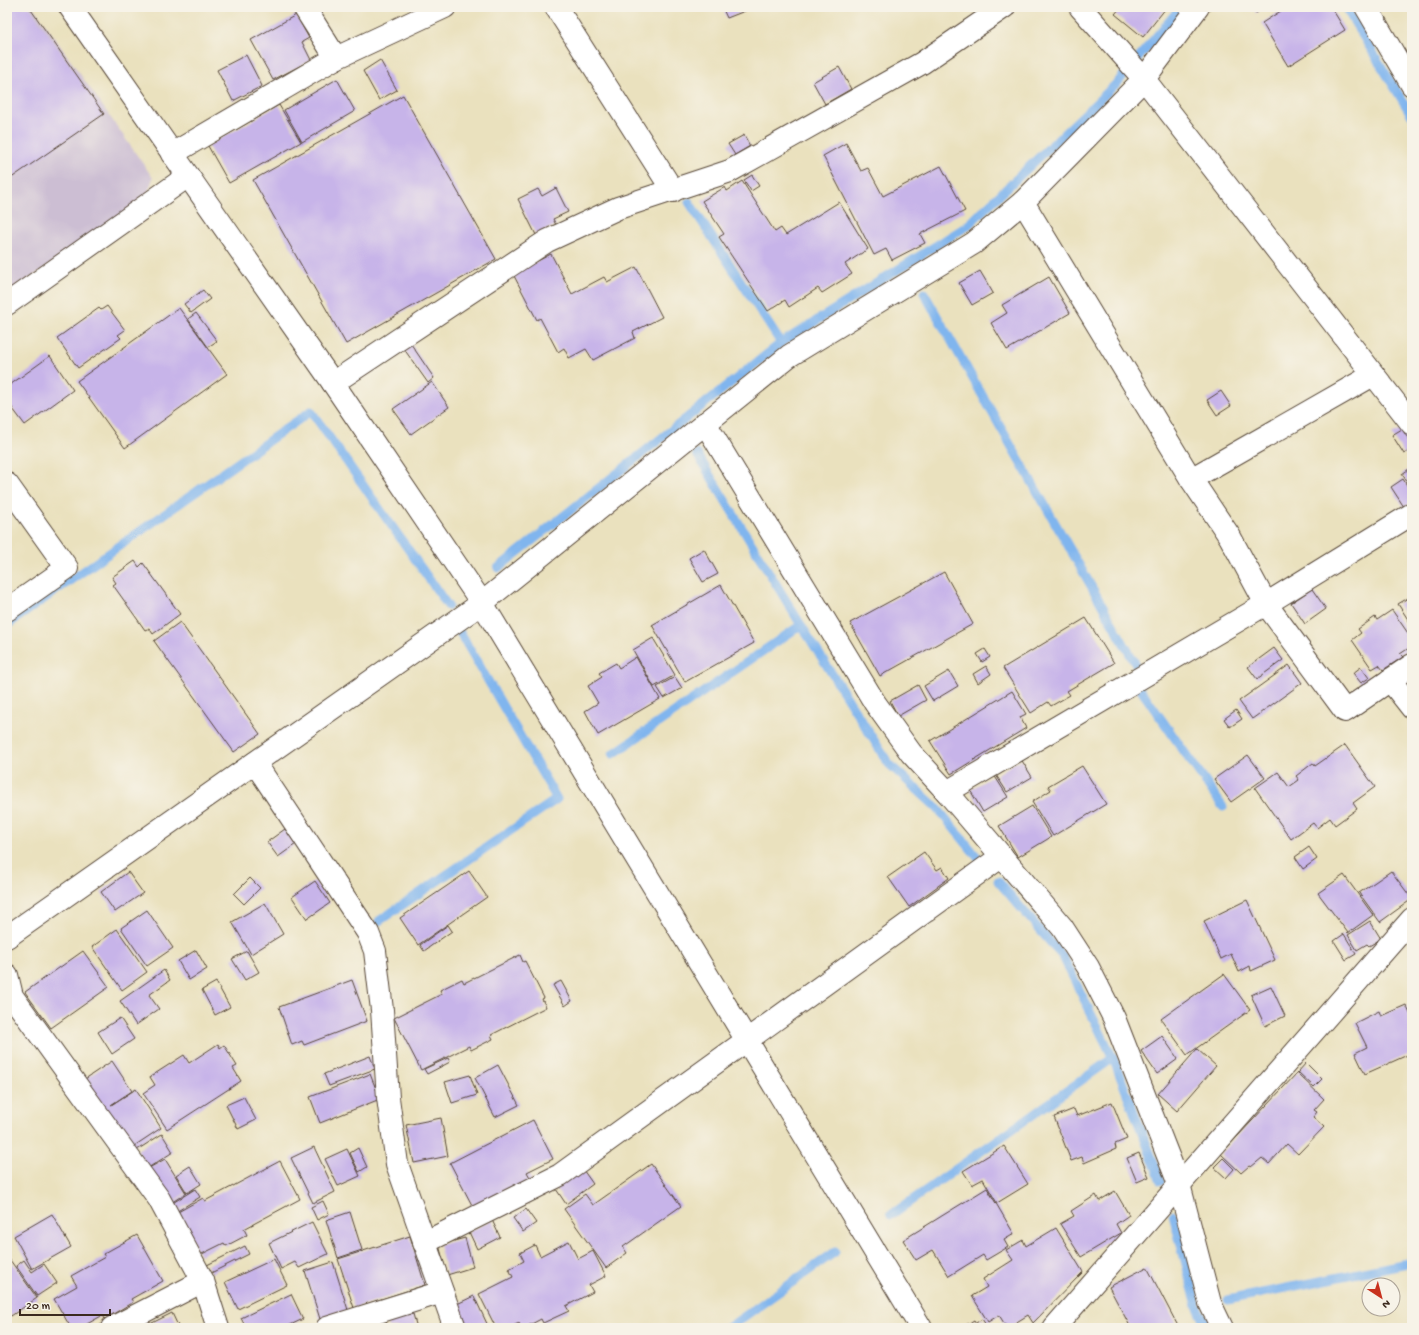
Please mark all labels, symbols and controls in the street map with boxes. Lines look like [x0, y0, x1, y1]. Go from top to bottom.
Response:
north arrow [1361, 1277, 1401, 1317]
scale bar [20, 1291, 110, 1317]
text: N [1379, 1297, 1392, 1310]
text: 20 m [26, 1300, 51, 1314]

